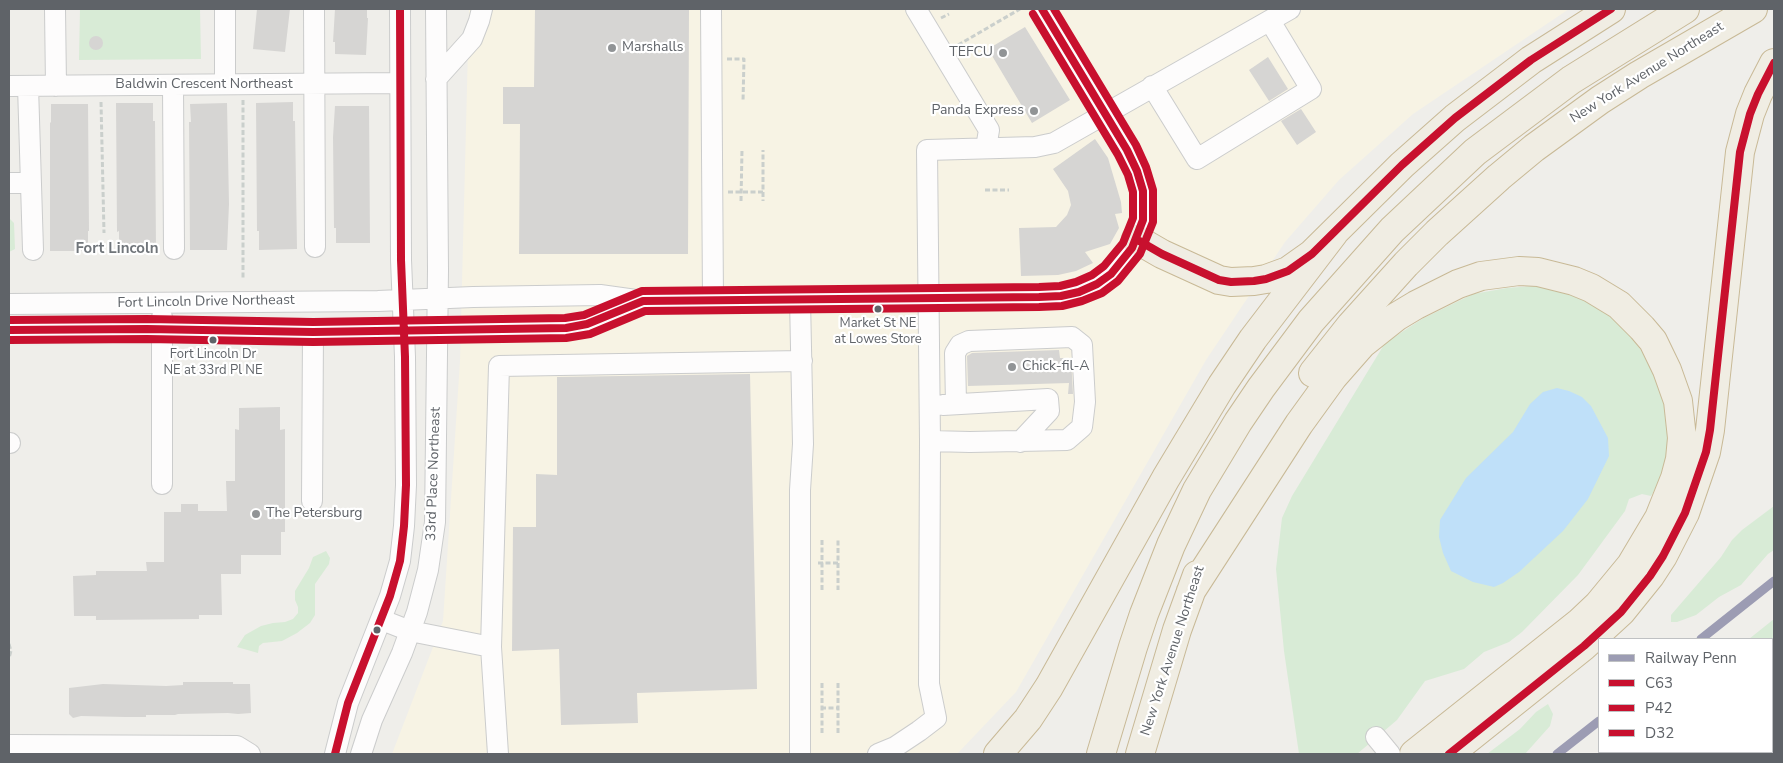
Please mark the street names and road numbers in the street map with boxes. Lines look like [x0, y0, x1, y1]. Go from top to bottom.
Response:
street label: New York Avenue Northeast [1567, 19, 1727, 127]
street label: Baldwin Crescent Northeast [115, 77, 293, 93]
street label: Fort Lincoln Drive Northeast [117, 292, 295, 312]
street label: 33rd Place Northeast [423, 407, 445, 541]
street label: New York Avenue Northeast [1138, 564, 1208, 738]

